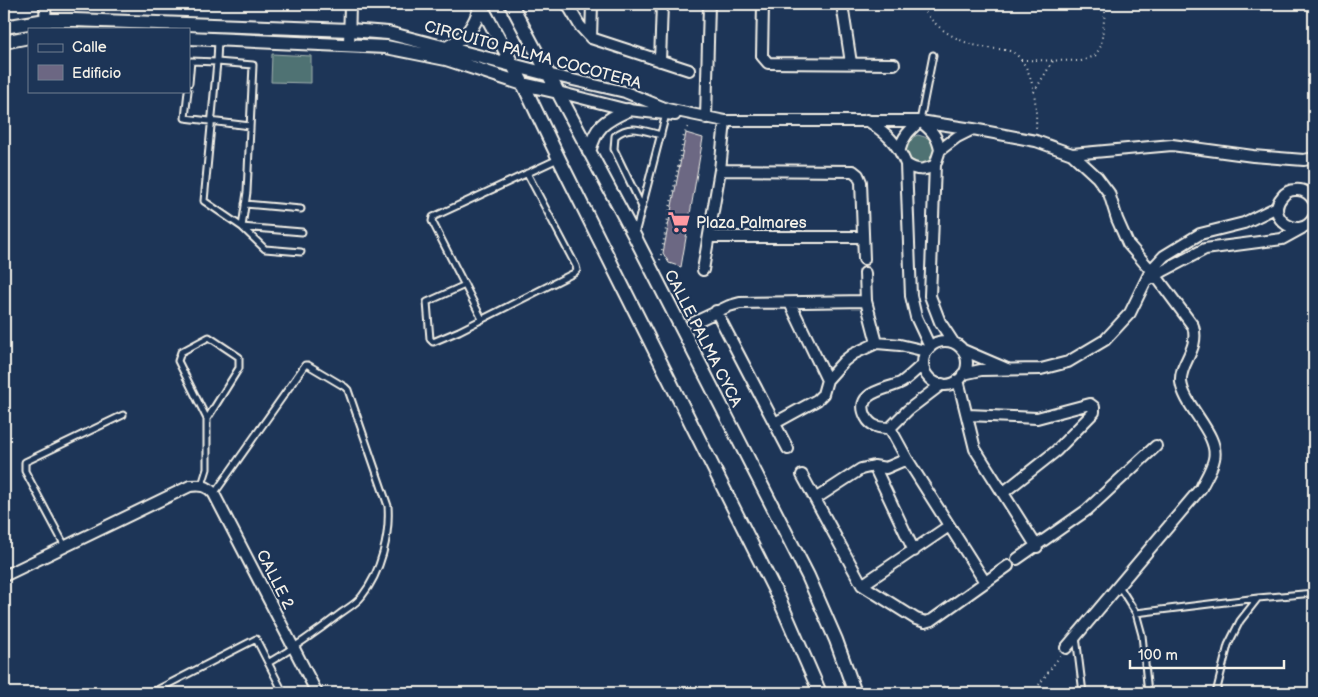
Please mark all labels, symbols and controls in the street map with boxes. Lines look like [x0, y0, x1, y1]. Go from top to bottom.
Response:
street label: CIRCUITO PALMA COCOTERA [422, 17, 644, 94]
legend [28, 28, 190, 92]
text: Calle [72, 38, 107, 57]
text: Edificio [72, 64, 121, 83]
supermarket icon: Plaza Palmares [666, 209, 692, 235]
place label: Plaza Palmares [696, 214, 807, 233]
street label: CALLE PALMA CYCA [660, 267, 746, 411]
street label: CALLE 2 [252, 547, 298, 613]
scale bar [1130, 637, 1284, 669]
text: 100 m [1138, 646, 1178, 665]

